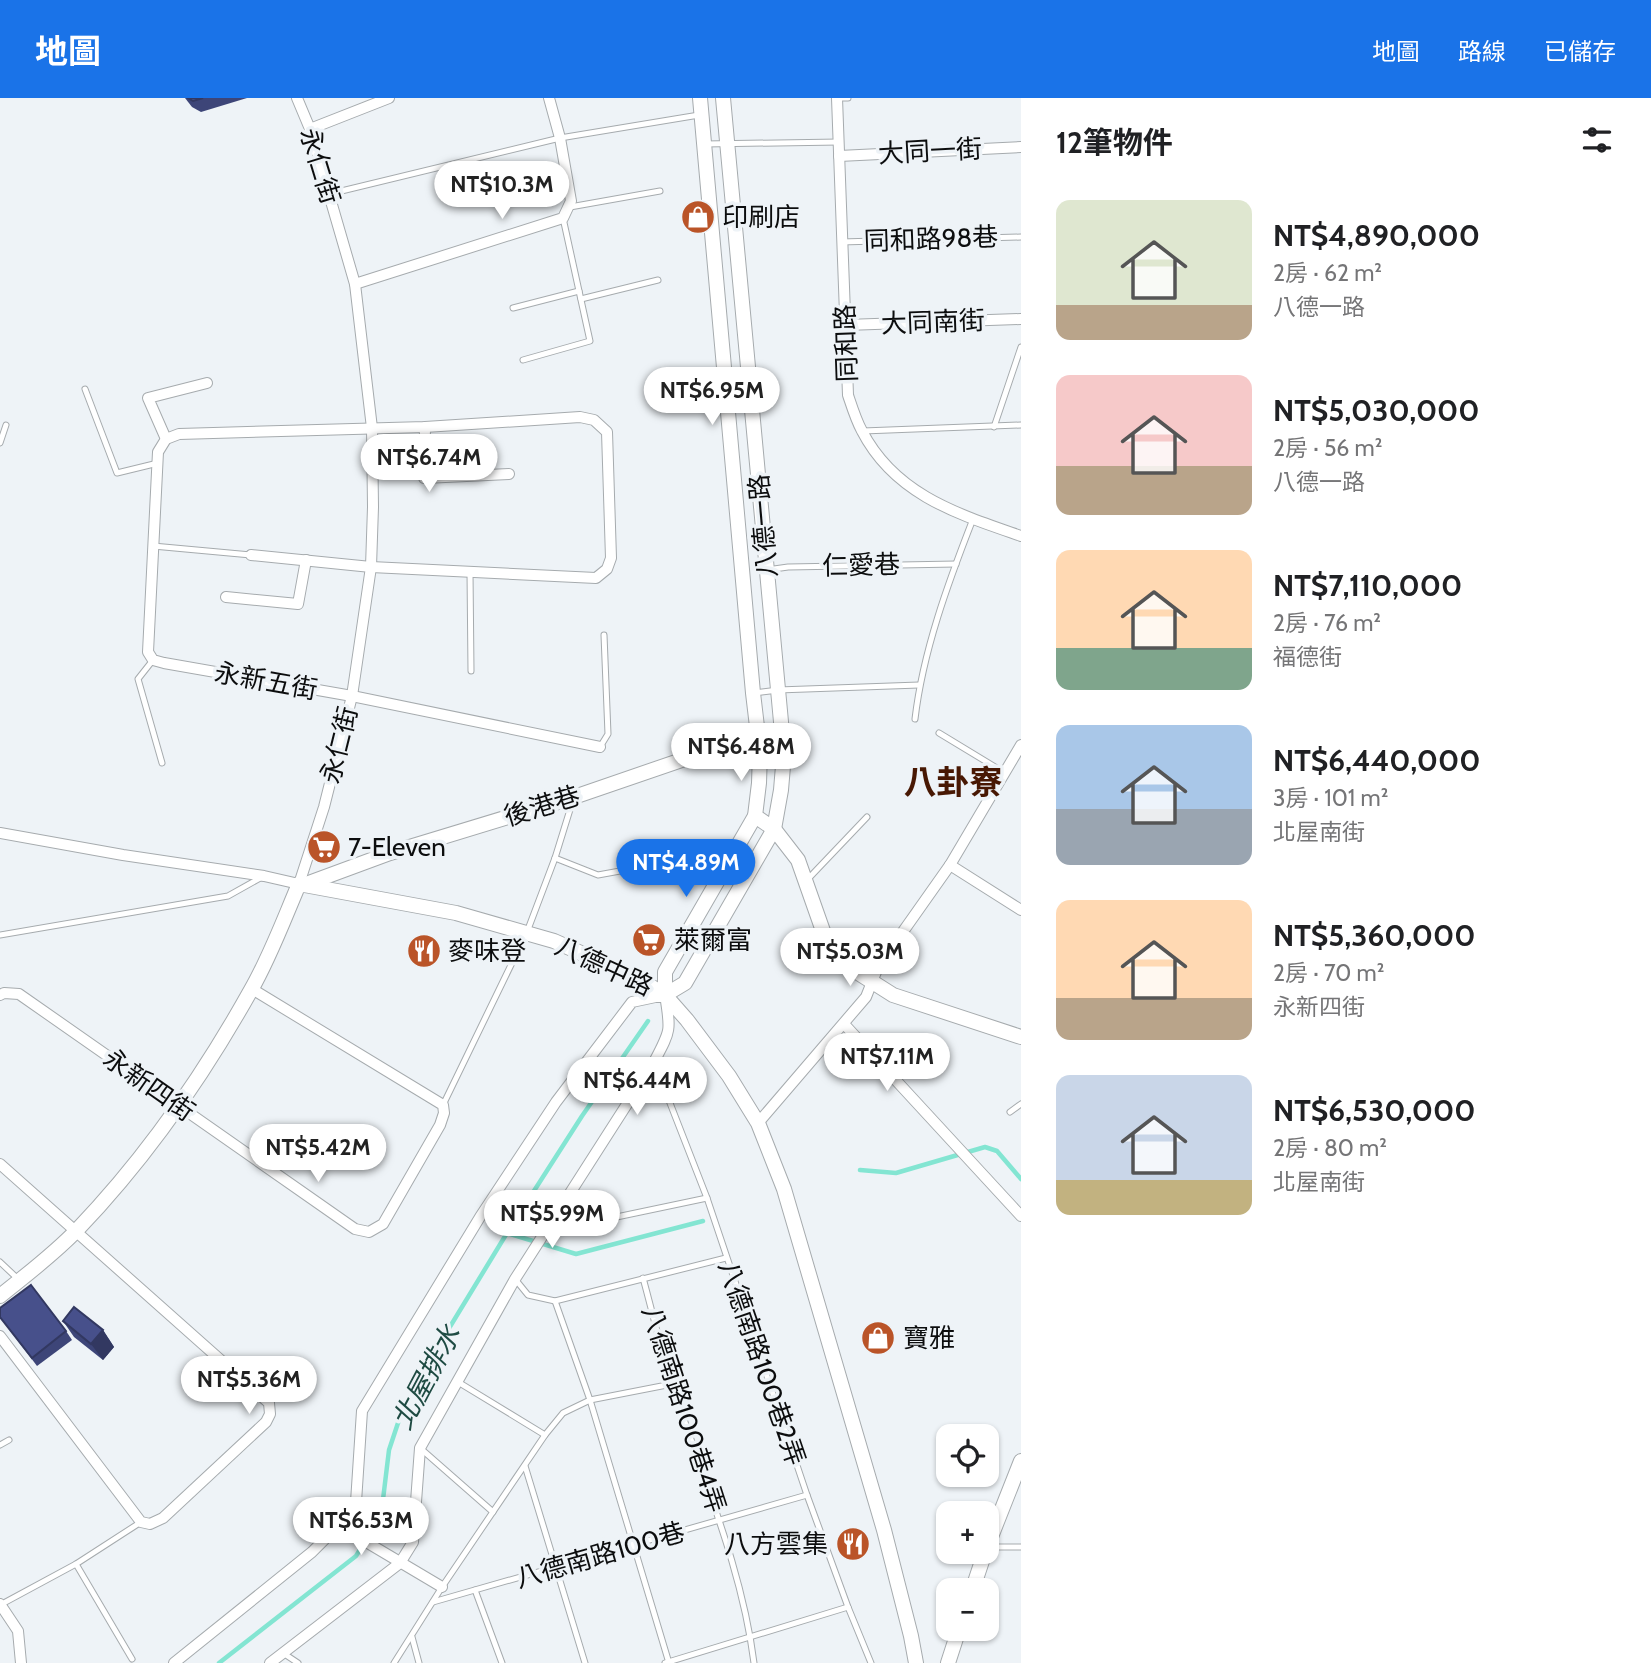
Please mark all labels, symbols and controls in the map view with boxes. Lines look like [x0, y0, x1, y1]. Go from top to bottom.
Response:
text: 地圖 [35, 31, 101, 71]
text: 地圖 [1372, 37, 1420, 66]
text: 路線 [1458, 37, 1506, 66]
text: 已儲存 [1544, 37, 1616, 66]
icon: filters [1578, 121, 1616, 159]
street label: 永仁街 [293, 124, 347, 208]
text: 12筆物件 [1056, 124, 1173, 161]
street label: 大同一街 [877, 132, 983, 170]
pin: NT$10.3M [430, 162, 574, 221]
text: NT$10.3M [450, 170, 554, 198]
shop icon: 印刷店 [679, 198, 717, 236]
place label: 印刷店 [722, 201, 800, 233]
text: NT$4,890,000 [1273, 217, 1480, 254]
street label: 同和路98巷 [863, 221, 999, 257]
icon: home [1112, 228, 1196, 312]
text: 2房 · 62 m² [1273, 259, 1382, 287]
text: 八德一路 [1273, 293, 1365, 321]
street label: 同和路 [829, 303, 863, 383]
street label: 大同南街 [880, 304, 986, 340]
pin: NT$6.95M [640, 368, 784, 427]
text: NT$6.95M [660, 376, 764, 404]
text: NT$5,030,000 [1273, 392, 1479, 429]
icon: home [1112, 403, 1196, 487]
pin: NT$6.74M [357, 434, 501, 494]
text: 2房 · 56 m² [1273, 434, 1382, 462]
text: NT$6.74M [377, 443, 481, 471]
text: 八德一路 [1273, 468, 1365, 496]
street label: 八德一路 [743, 473, 783, 579]
street label: 仁愛巷 [822, 548, 900, 582]
text: NT$7,110,000 [1273, 567, 1462, 604]
icon: home [1112, 578, 1196, 662]
text: 2房 · 76 m² [1273, 609, 1381, 637]
text: 福德街 [1273, 643, 1342, 671]
street label: 永新五街 [212, 656, 320, 706]
street label: 永仁街 [314, 703, 364, 787]
pin: NT$6.48M [669, 724, 813, 783]
text: NT$6.48M [687, 732, 795, 760]
text: NT$6,440,000 [1273, 742, 1480, 779]
icon: home [1112, 753, 1196, 837]
district label: 八卦寮 [904, 762, 1003, 802]
street label: 後港巷 [500, 779, 584, 833]
text: 3房 · 101 m² [1273, 784, 1388, 812]
text: 北屋南街 [1273, 818, 1365, 846]
supermarket icon: 7-Eleven [305, 828, 343, 866]
place label: 7-Eleven [348, 831, 446, 863]
pin: NT$4.89M [614, 840, 758, 899]
text: NT$4.89M [632, 848, 740, 876]
text: NT$5,360,000 [1273, 917, 1475, 954]
supermarket icon: 萊爾富 [630, 921, 668, 959]
place label: 萊爾富 [674, 924, 752, 956]
pin: NT$5.03M [778, 928, 922, 988]
icon: home [1112, 928, 1196, 1012]
street label: 八德中路 [550, 930, 658, 1002]
restaurant icon: 麥味登 [405, 932, 443, 970]
place label: 麥味登 [448, 935, 526, 967]
text: NT$5.03M [796, 937, 904, 965]
text: 2房 · 70 m² [1273, 959, 1384, 987]
text: 永新四街 [1273, 993, 1365, 1021]
pin: NT$7.11M [815, 1034, 959, 1093]
street label: 永新四街 [97, 1042, 201, 1128]
text: NT$7.11M [840, 1042, 934, 1070]
pin: NT$6.44M [565, 1058, 709, 1117]
text: NT$6.44M [583, 1066, 691, 1094]
text: NT$6,530,000 [1273, 1092, 1475, 1129]
icon: home [1112, 1103, 1196, 1187]
pin: NT$5.42M [246, 1124, 390, 1184]
text: NT$5.42M [265, 1133, 371, 1161]
text: 2房 · 80 m² [1273, 1134, 1387, 1162]
text: 北屋南街 [1273, 1168, 1365, 1196]
pin: NT$5.99M [480, 1190, 624, 1250]
text: NT$5.99M [500, 1199, 604, 1227]
street label: 八德南路100巷2弄 [712, 1256, 812, 1470]
street label: 八德南路100巷4弄 [635, 1301, 733, 1517]
water label: 北屋排水 [385, 1318, 468, 1434]
shop icon: 寶雅 [859, 1319, 897, 1357]
place label: 寶雅 [903, 1322, 955, 1354]
pin: NT$5.36M [177, 1356, 321, 1416]
text: NT$5.36M [197, 1365, 301, 1393]
map controls [936, 1424, 999, 1641]
button: locate [936, 1424, 999, 1487]
pin: NT$6.53M [289, 1498, 433, 1557]
button: + [936, 1501, 999, 1564]
text: NT$6.53M [309, 1506, 413, 1534]
street label: 八德南路100巷 [512, 1516, 688, 1594]
restaurant icon: 八方雲集 [834, 1525, 872, 1563]
place label: 八方雲集 [724, 1528, 828, 1560]
button: − [936, 1578, 999, 1641]

